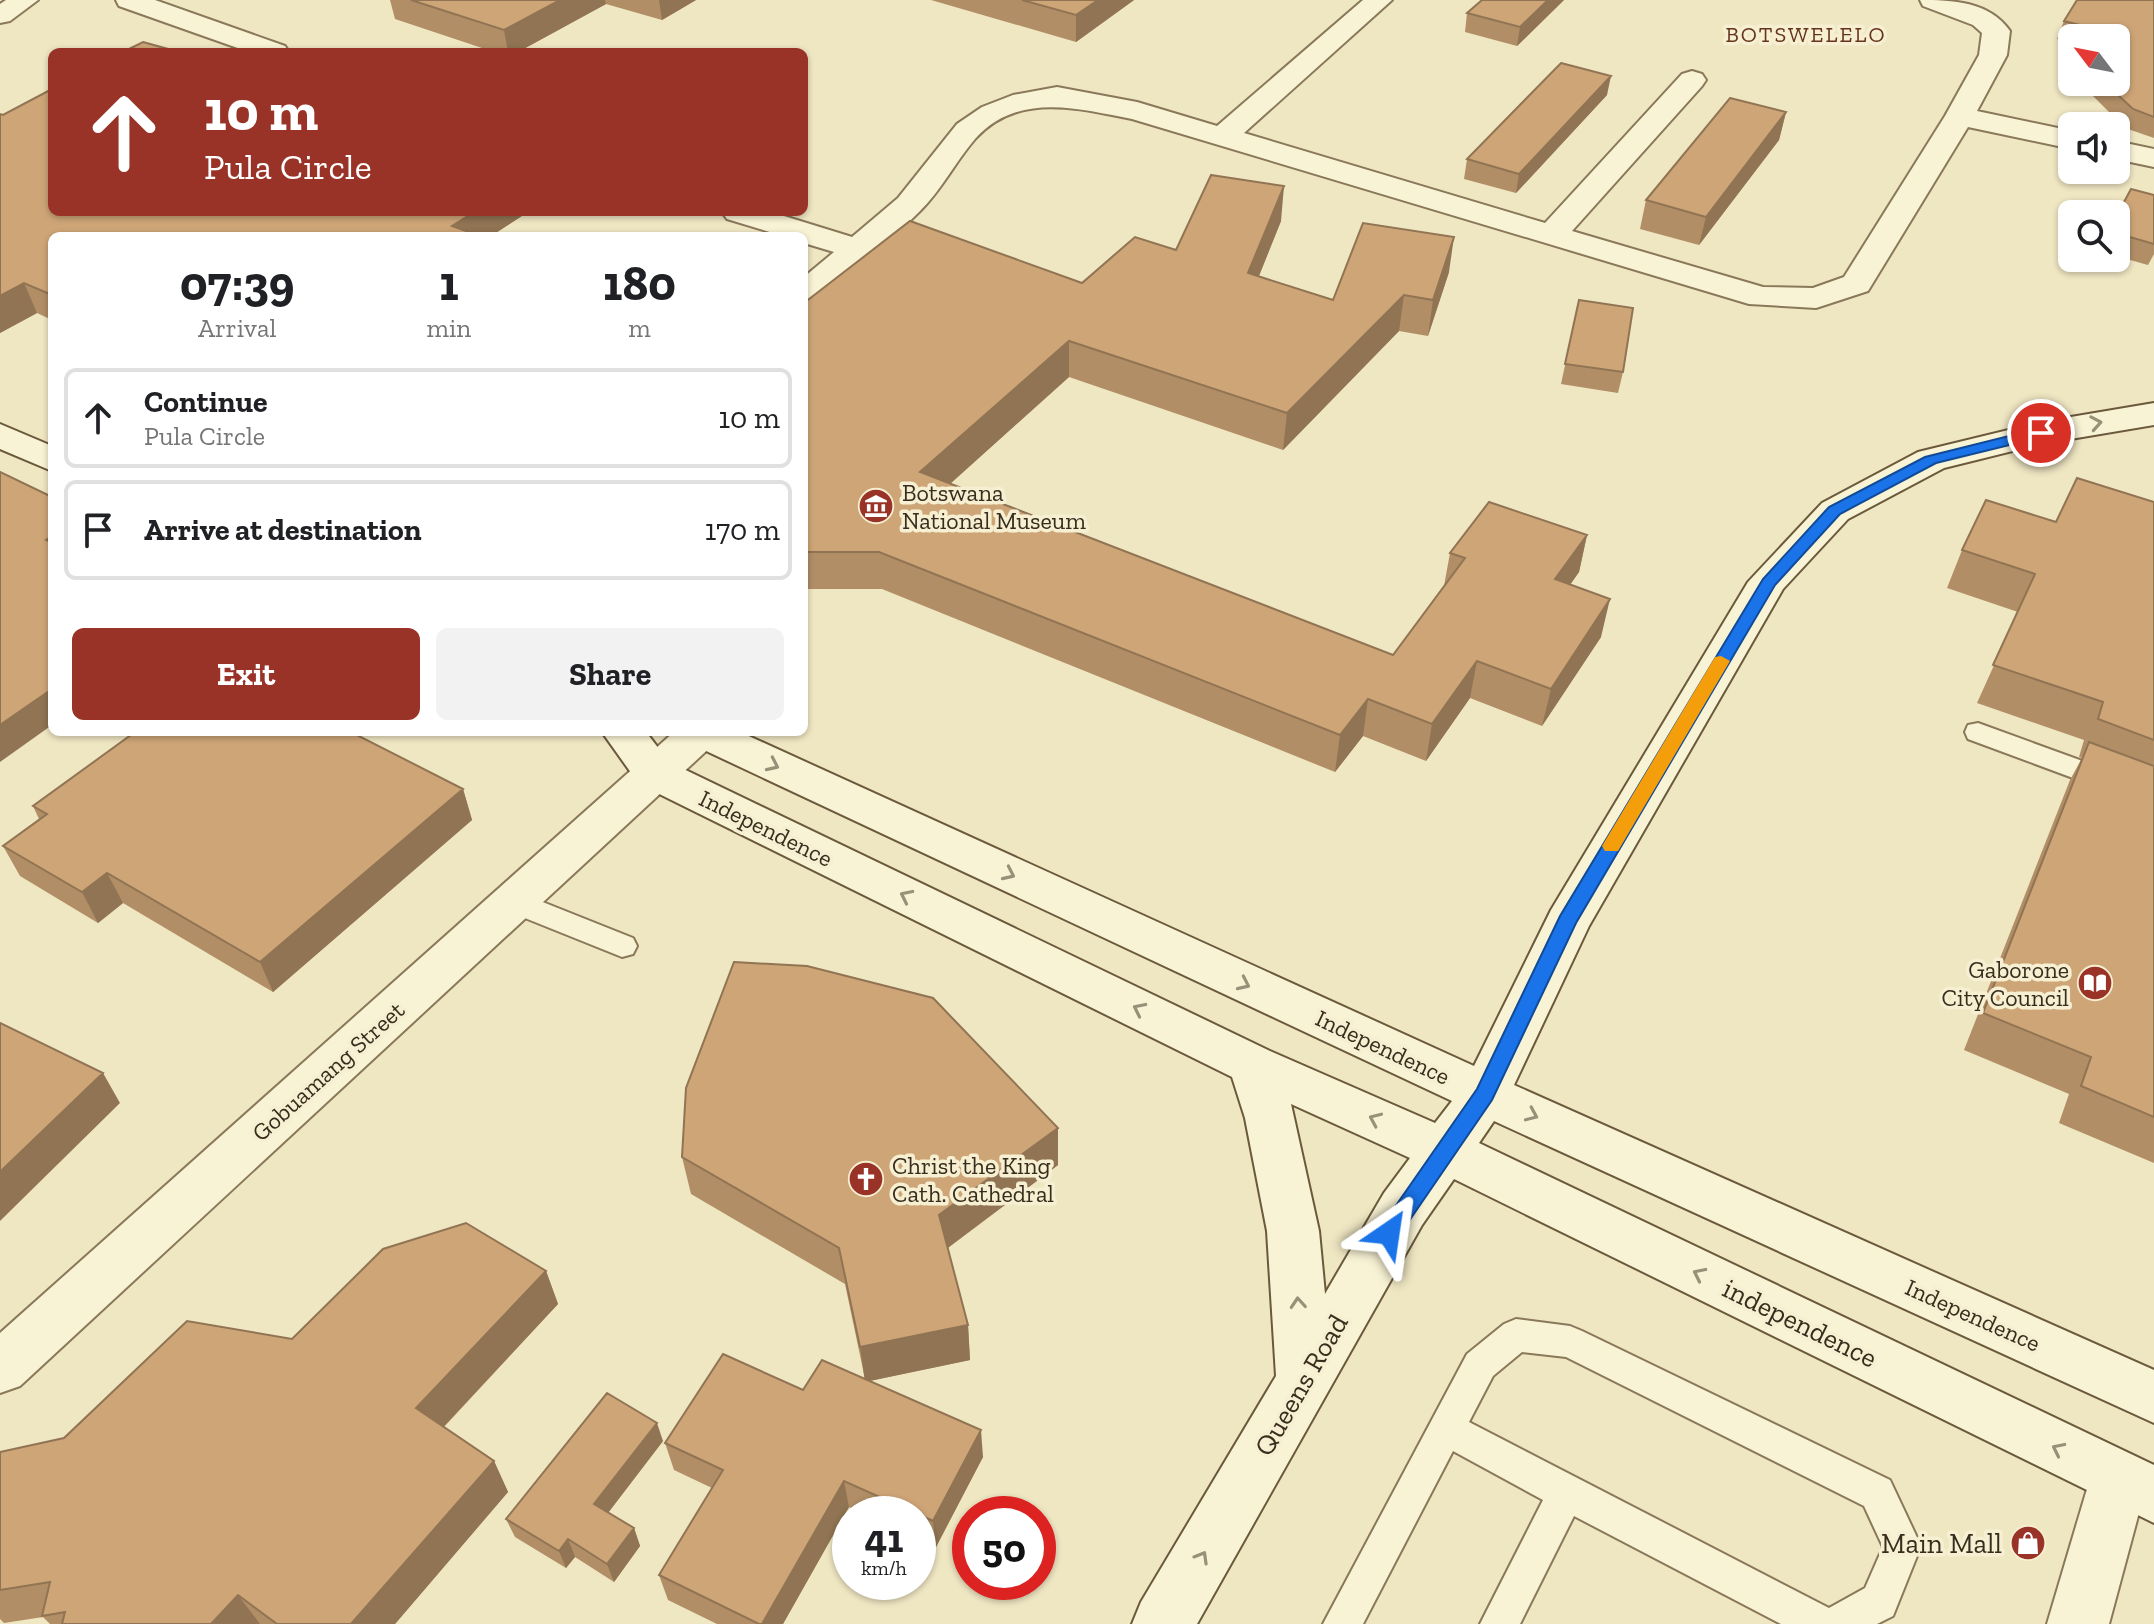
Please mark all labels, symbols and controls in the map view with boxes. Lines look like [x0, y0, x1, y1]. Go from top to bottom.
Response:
district label: BOTSWELELO [1726, 21, 1886, 48]
north arrow [2058, 24, 2130, 96]
map controls [2058, 24, 2130, 272]
text: 10 m [204, 77, 318, 144]
icon: ahead [72, 80, 176, 184]
button: sound [2058, 112, 2130, 184]
text: Pula Circle [204, 145, 372, 188]
button: search [2058, 200, 2130, 272]
text: 07:39 [180, 255, 295, 312]
text: 1 [439, 255, 459, 312]
text: 180 [603, 255, 676, 312]
text: Arrival [198, 312, 276, 344]
text: min [427, 312, 471, 344]
text: m [628, 312, 651, 344]
text: Continue [144, 384, 268, 420]
icon: ahead [76, 396, 120, 440]
pin [2007, 399, 2075, 467]
text: 10 m [718, 400, 780, 436]
icon: arrive [2019, 411, 2063, 455]
one-way arrow [2089, 416, 2103, 433]
text: Pula Circle [144, 420, 265, 452]
place label: Botswana National Museum [902, 478, 1086, 535]
museum icon: Botswana National Museum [857, 487, 895, 525]
icon: arrive [76, 508, 120, 552]
text: Arrive at destination [144, 512, 421, 548]
text: 170 m [705, 512, 780, 548]
button: Exit [72, 628, 420, 720]
button: Share [436, 628, 784, 720]
one-way arrow [764, 755, 779, 771]
street label: Independence [695, 783, 837, 873]
one-way arrow [1000, 864, 1015, 880]
one-way arrow [899, 890, 914, 905]
place label: Gaborone City Council [1942, 955, 2069, 1012]
library icon: Gaborone City Council [2076, 964, 2114, 1002]
one-way arrow [1236, 974, 1251, 990]
street label: Gobuamang Street [246, 995, 410, 1147]
one-way arrow [1133, 1003, 1148, 1019]
street label: Independence [1311, 1003, 1455, 1091]
one-way arrow [1523, 1106, 1538, 1122]
one-way arrow [1369, 1113, 1383, 1129]
place label: Christ the King Cath. Cathedral [892, 1151, 1054, 1208]
church icon: Christ the King Cath. Cathedral [847, 1160, 885, 1198]
position arrow [1347, 1191, 1431, 1275]
one-way arrow [1692, 1268, 1707, 1284]
street label: independence [1717, 1271, 1883, 1375]
street label: Independence [1901, 1272, 2045, 1358]
one-way arrow [1290, 1296, 1307, 1309]
street label: Queens Road [1247, 1309, 1355, 1461]
one-way arrow [2052, 1443, 2067, 1459]
speed limit sign: 50 [952, 1496, 1056, 1600]
text: 41 [865, 1514, 903, 1562]
shop icon: Main Mall [2009, 1524, 2047, 1562]
place label: Main Mall [1881, 1527, 2002, 1560]
one-way arrow [1192, 1551, 1208, 1565]
text: km/h [861, 1556, 907, 1580]

